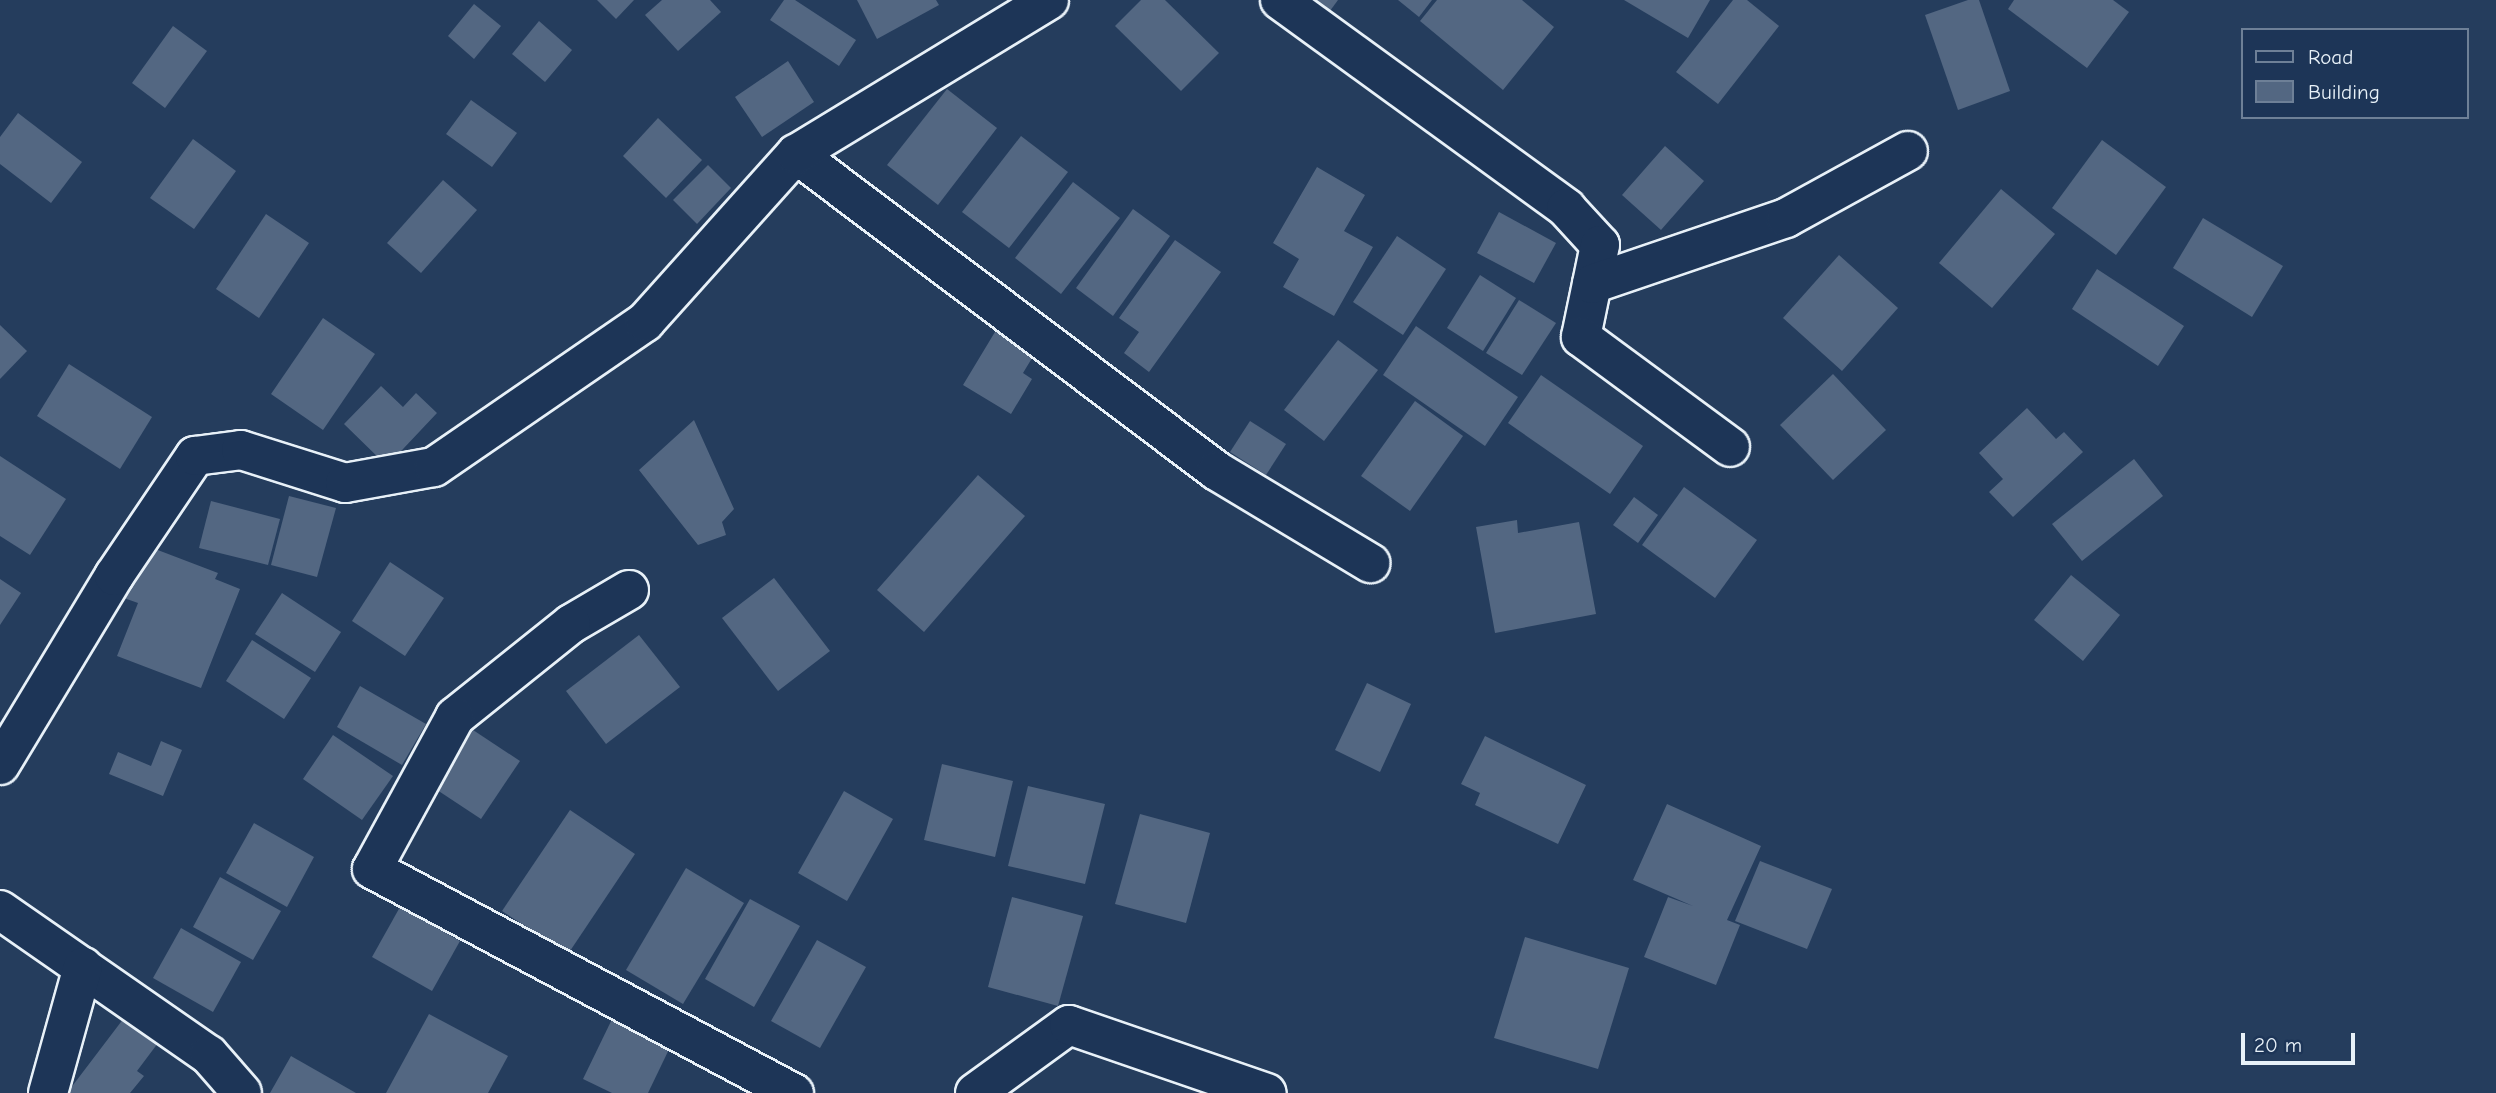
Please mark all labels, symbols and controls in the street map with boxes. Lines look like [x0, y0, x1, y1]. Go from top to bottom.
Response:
legend [2240, 28, 2468, 119]
text: Road [2308, 45, 2353, 69]
text: Building [2308, 80, 2380, 104]
scale bar [2244, 1020, 2358, 1064]
text: 20 m [2254, 1033, 2302, 1057]

